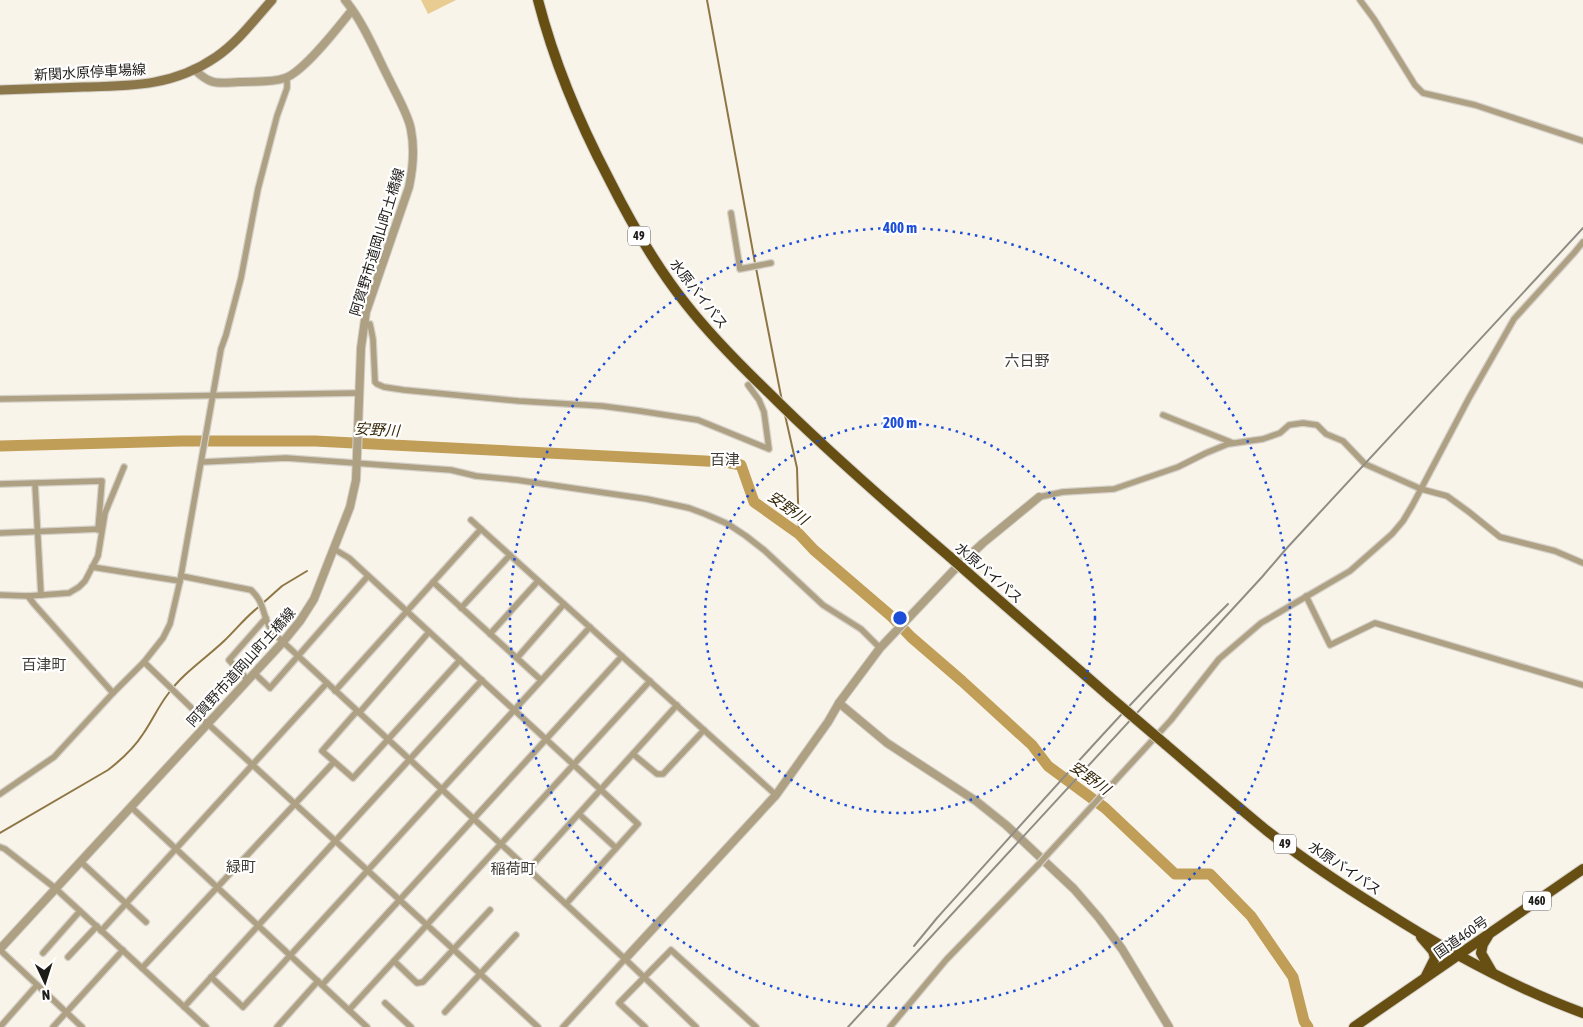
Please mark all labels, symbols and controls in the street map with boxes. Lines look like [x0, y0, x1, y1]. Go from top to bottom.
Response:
street label: 新関水原停車場線 [34, 61, 146, 83]
street label: 阿賀野市道岡山町土橋線 [347, 166, 407, 318]
text: 400 m [882, 219, 917, 236]
road number: 49 [628, 227, 650, 246]
street label: 水原バイパス [667, 256, 731, 332]
district label: 六日野 [1004, 352, 1050, 369]
text: 200 m [883, 414, 917, 431]
water label: 安野川 [354, 420, 402, 439]
district label: 百津 [710, 451, 740, 468]
water label: 安野川 [765, 487, 813, 529]
street label: 水原バイパス [952, 539, 1026, 607]
street label: 阿賀野市道岡山町土橋線 [184, 604, 298, 730]
centre of rings [891, 609, 909, 627]
district label: 百津町 [21, 656, 67, 673]
water label: 安野川 [1067, 757, 1115, 799]
road number: 49 [1274, 834, 1296, 854]
street label: 水原バイパス [1306, 838, 1384, 898]
district label: 緑町 [226, 858, 256, 875]
district label: 稲荷町 [490, 860, 536, 877]
road number: 460 [1523, 891, 1551, 910]
street label: 国道460号 [1431, 913, 1491, 961]
north arrow [20, 957, 70, 1007]
text: N [41, 987, 51, 1003]

